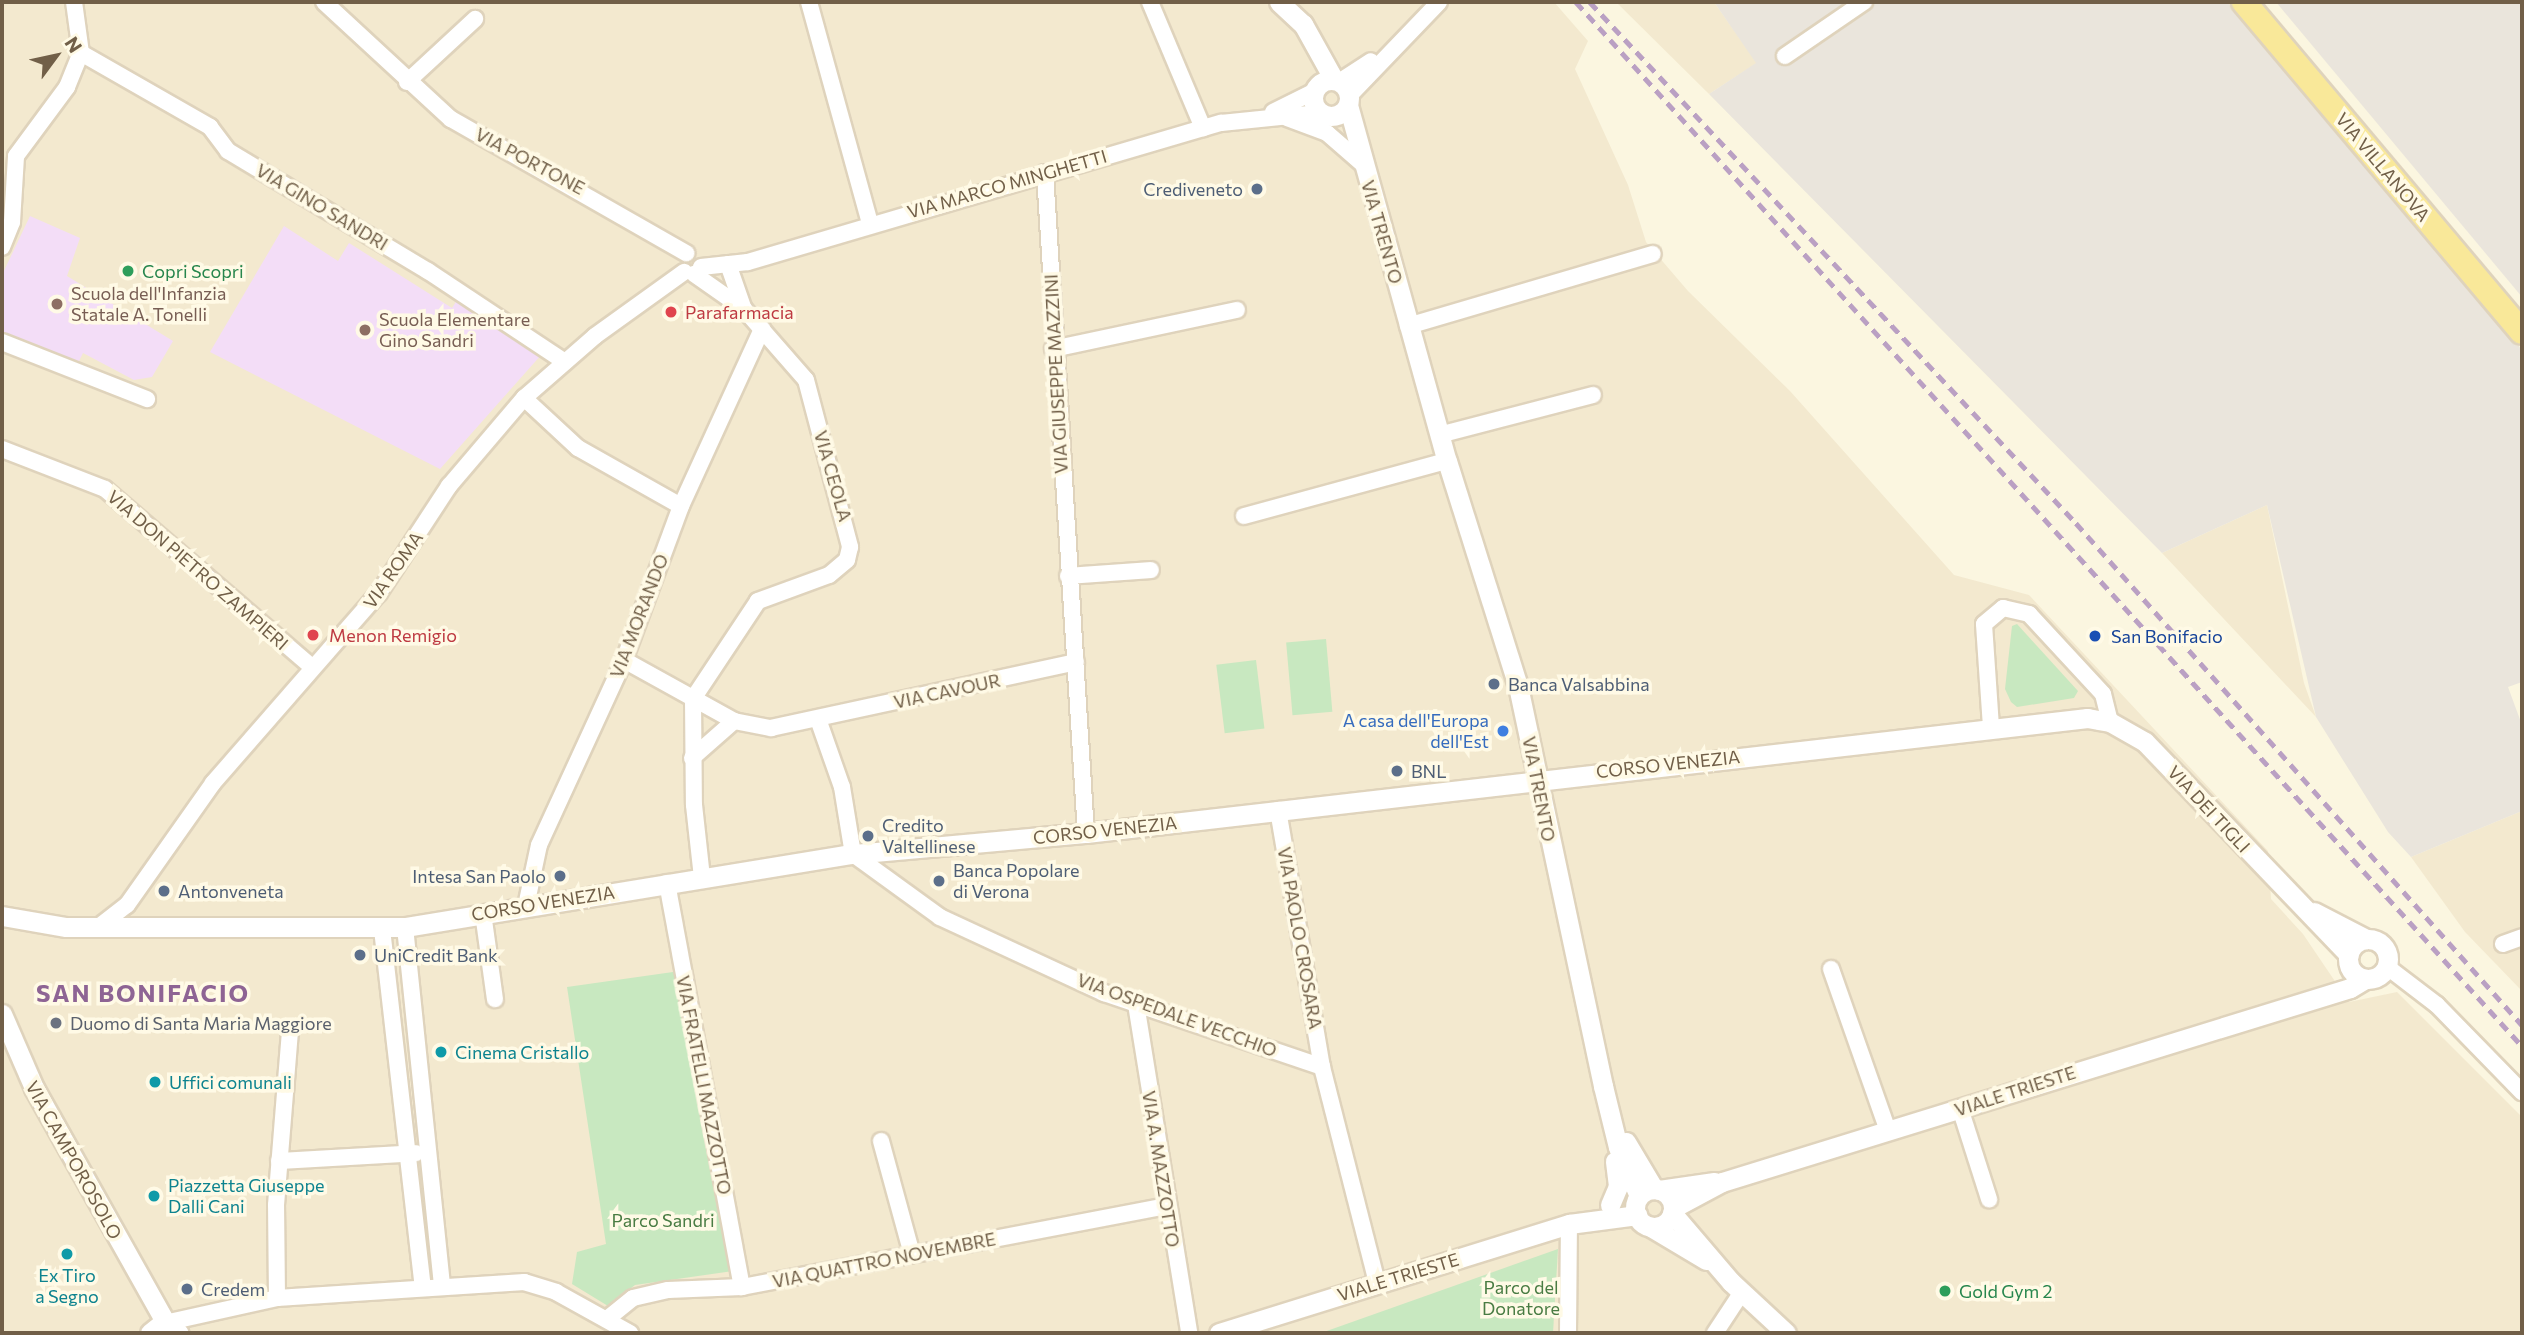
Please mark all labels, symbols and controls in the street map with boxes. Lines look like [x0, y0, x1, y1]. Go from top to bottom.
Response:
north arrow [21, 21, 91, 91]
text: N [60, 32, 88, 57]
street label: VIA VILLANOVA [2331, 108, 2435, 226]
street label: VIA PORTONE [472, 123, 588, 199]
street label: VIA MARCO MINGHETTI [905, 145, 1109, 223]
street label: VIA GINO SANDRI [252, 159, 392, 255]
place label: Crediveneto [1143, 178, 1243, 200]
street label: VIA TRENTO [1357, 178, 1407, 286]
marker: Crediveneto [1249, 181, 1265, 197]
place label: Copri Scopri [142, 260, 244, 282]
marker: Copri Scopri [120, 263, 136, 279]
street label: VIA GIUSEPPE MAZZINI [1040, 274, 1072, 474]
place label: Scuola dell'Infanzia Statale A. Tonelli [71, 283, 226, 326]
marker: Scuola dell'Infanzia Statale A. Tonelli [49, 296, 65, 312]
place label: Parafarmacia [685, 301, 794, 323]
marker: Parafarmacia [663, 304, 679, 320]
place label: Scuola Elementare Gino Sandri [379, 309, 530, 352]
marker: Scuola Elementare Gino Sandri [357, 322, 373, 338]
street label: VIA CEOLA [810, 428, 856, 524]
street label: VIA DON PIETRO ZAMPIERI [103, 486, 293, 654]
street label: VIA ROMA [359, 527, 427, 613]
street label: VIA MORANDO [605, 551, 673, 681]
place label: Menon Remigio [329, 624, 457, 646]
marker: Menon Remigio [303, 625, 323, 645]
place label: San Bonifacio [2111, 625, 2223, 647]
marker: San Bonifacio [2085, 626, 2105, 646]
street label: VIA CAVOUR [892, 669, 1002, 713]
place label: Banca Valsabbina [1508, 673, 1650, 695]
marker: Banca Valsabbina [1486, 676, 1502, 692]
place label: A casa dell'Europa dell'Est [1343, 710, 1489, 752]
marker: A casa dell'Europa dell'Est [1495, 723, 1511, 739]
street label: VIA TRENTO [1518, 735, 1560, 843]
street label: CORSO VENEZIA [1595, 746, 1741, 782]
place label: BNL [1411, 760, 1446, 782]
street label: VIA DEI TIGLI [2163, 761, 2255, 857]
marker: BNL [1389, 763, 1405, 779]
street label: CORSO VENEZIA [1032, 812, 1178, 848]
place label: Credito Valtellinese [882, 815, 975, 858]
marker: Credito Valtellinese [860, 828, 876, 844]
street label: VIA PAOLO CROSARA [1273, 845, 1327, 1031]
place label: Banca Popolare di Verona [953, 860, 1080, 903]
place label: Intesa San Paolo [412, 865, 546, 887]
marker: Intesa San Paolo [552, 868, 568, 884]
marker: Banca Popolare di Verona [931, 873, 947, 889]
place label: Antonveneta [178, 880, 284, 902]
street label: CORSO VENEZIA [470, 881, 616, 925]
marker: Antonveneta [156, 883, 172, 899]
place label: UniCredit Bank [374, 944, 498, 966]
marker: UniCredit Bank [352, 947, 368, 963]
street label: VIA OSPEDALE VECCHIO [1074, 969, 1280, 1061]
street label: VIA FRATELLI MAZZOTTO [672, 974, 736, 1196]
district label: SAN BONIFACIO [38, 979, 248, 1007]
place label: Duomo di Santa Maria Maggiore [70, 1012, 332, 1034]
marker: Duomo di Santa Maria Maggiore [48, 1015, 64, 1031]
place label: Cinema Cristallo [455, 1041, 589, 1063]
marker: Cinema Cristallo [433, 1044, 449, 1060]
street label: VIALE TRIESTE [1952, 1061, 2078, 1121]
place label: Uffici comunali [169, 1071, 292, 1093]
marker: Uffici comunali [147, 1074, 163, 1090]
street label: VIA CAMPOROSOLO [21, 1077, 127, 1243]
street label: VIA A. MAZZOTTO [1138, 1089, 1184, 1249]
place label: Piazzetta Giuseppe Dalli Cani [168, 1175, 325, 1218]
marker: Piazzetta Giuseppe Dalli Cani [146, 1188, 162, 1204]
park label: Parco Sandri [611, 1209, 715, 1231]
street label: VIA QUATTRO NOVEMBRE [771, 1228, 997, 1292]
marker: Ex Tiro a Segno [59, 1246, 75, 1262]
street label: VIALE TRIESTE [1335, 1248, 1461, 1306]
place label: Ex Tiro a Segno [35, 1265, 99, 1308]
park label: Parco del Donatore [1482, 1277, 1560, 1320]
place label: Credem [201, 1278, 265, 1300]
place label: Gold Gym 2 [1959, 1280, 2053, 1302]
marker: Credem [179, 1281, 195, 1297]
marker: Gold Gym 2 [1937, 1283, 1953, 1299]

